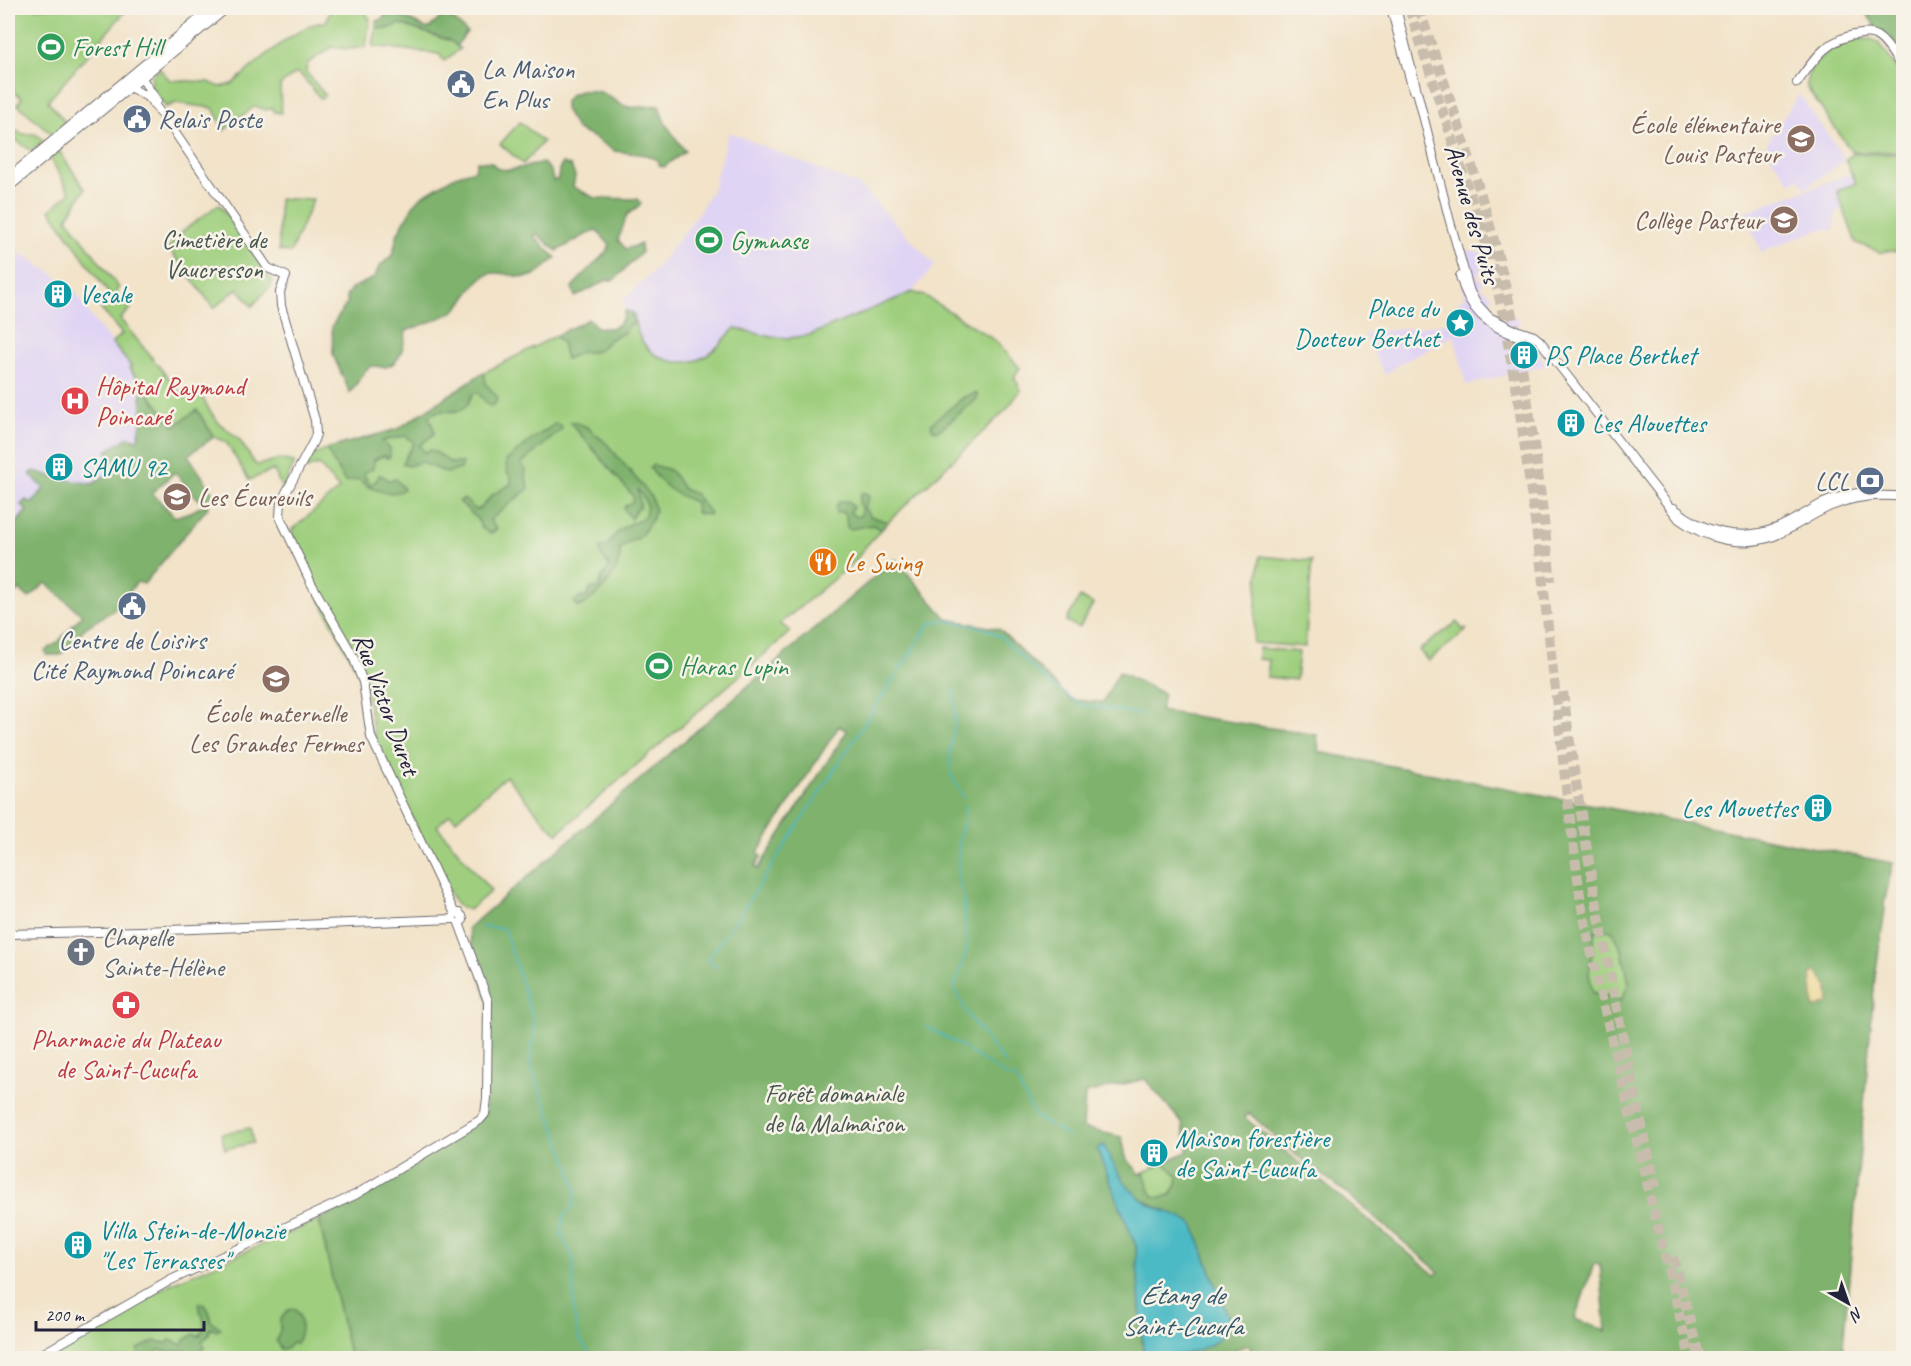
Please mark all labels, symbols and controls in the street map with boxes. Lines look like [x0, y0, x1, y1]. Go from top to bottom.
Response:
sports icon: Forest Hill [35, 31, 67, 63]
place label: Forest Hill [72, 31, 167, 64]
place label: La Maison En Plus [482, 53, 575, 116]
public building icon: La Maison En Plus [445, 68, 477, 100]
public building icon: Relais Poste [121, 103, 153, 135]
place label: Relais Poste [158, 103, 263, 136]
place label: École élémentaire Louis Pasteur [1630, 108, 1783, 171]
school or university icon: École élémentaire Louis Pasteur [1785, 123, 1817, 155]
street label: Avenue des Puits [1437, 141, 1509, 290]
place label: Collège Pasteur [1634, 204, 1766, 237]
school or university icon: Collège Pasteur [1768, 204, 1800, 236]
park label: Cimetière de Vaucresson [162, 223, 268, 286]
sports icon: Gymnase [693, 224, 725, 256]
place label: Gymnase [730, 224, 809, 257]
building icon: Vesale [42, 278, 74, 310]
place label: Vesale [79, 278, 133, 311]
place label: Place du Docteur Berthet [1294, 292, 1441, 355]
place icon: Place du Docteur Berthet [1444, 307, 1476, 339]
building icon: PS Place Berthet [1508, 339, 1540, 371]
place label: PS Place Berthet [1545, 339, 1700, 372]
place label: Hôpital Raymond Poincaré [96, 370, 248, 433]
hospital icon: Hôpital Raymond Poincaré [59, 385, 91, 417]
building icon: Les Alouettes [1555, 407, 1587, 439]
place label: Les Alouettes [1592, 407, 1708, 440]
building icon: SAMU 92 [43, 451, 75, 483]
place label: SAMU 92 [80, 451, 169, 484]
place label: LCL [1815, 465, 1850, 498]
bank icon: LCL [1854, 465, 1886, 497]
school or university icon: Les Écureuils [161, 481, 193, 513]
place label: Les Écureuils [198, 481, 313, 514]
restaurant icon: Le Swing [807, 546, 839, 578]
place label: Le Swing [844, 546, 923, 579]
public building icon: Centre de Loisirs Cité Raymond Poincaré [116, 590, 148, 622]
place label: Centre de Loisirs Cité Raymond Poincaré [31, 624, 237, 687]
street label: Rue Victor Duret [346, 629, 428, 782]
sports icon: Haras Lupin [643, 650, 675, 682]
place label: Haras Lupin [680, 650, 789, 683]
school or university icon: École maternelle Les Grandes Fermes [260, 663, 292, 695]
place label: École maternelle Les Grandes Fermes [189, 697, 365, 760]
place label: Les Mouettes [1682, 792, 1799, 825]
building icon: Les Mouettes [1802, 792, 1834, 824]
place label: Chapelle Sainte-Hélène [102, 921, 226, 984]
church icon: Chapelle Sainte-Hélène [65, 936, 97, 968]
pharmacy icon: Pharmacie du Plateau de Saint-Cucufa [110, 989, 142, 1021]
place label: Pharmacie du Plateau de Saint-Cucufa [31, 1023, 222, 1086]
park label: Forêt domaniale de la Malmaison [764, 1077, 905, 1140]
place label: Maison forestière de Saint-Cucufa [1175, 1122, 1332, 1185]
building icon: Maison forestière de Saint-Cucufa [1138, 1137, 1170, 1169]
place label: Villa Stein-de-Monzie "Les Terrasses" [99, 1214, 287, 1277]
building icon: Villa Stein-de-Monzie "Les Terrasses" [62, 1229, 94, 1261]
north arrow [1818, 1273, 1878, 1333]
water label: Étang de Saint-Cucufa [1122, 1278, 1245, 1343]
scale bar [36, 1294, 204, 1332]
text: N [1844, 1303, 1867, 1327]
text: 200 m [45, 1304, 86, 1326]

